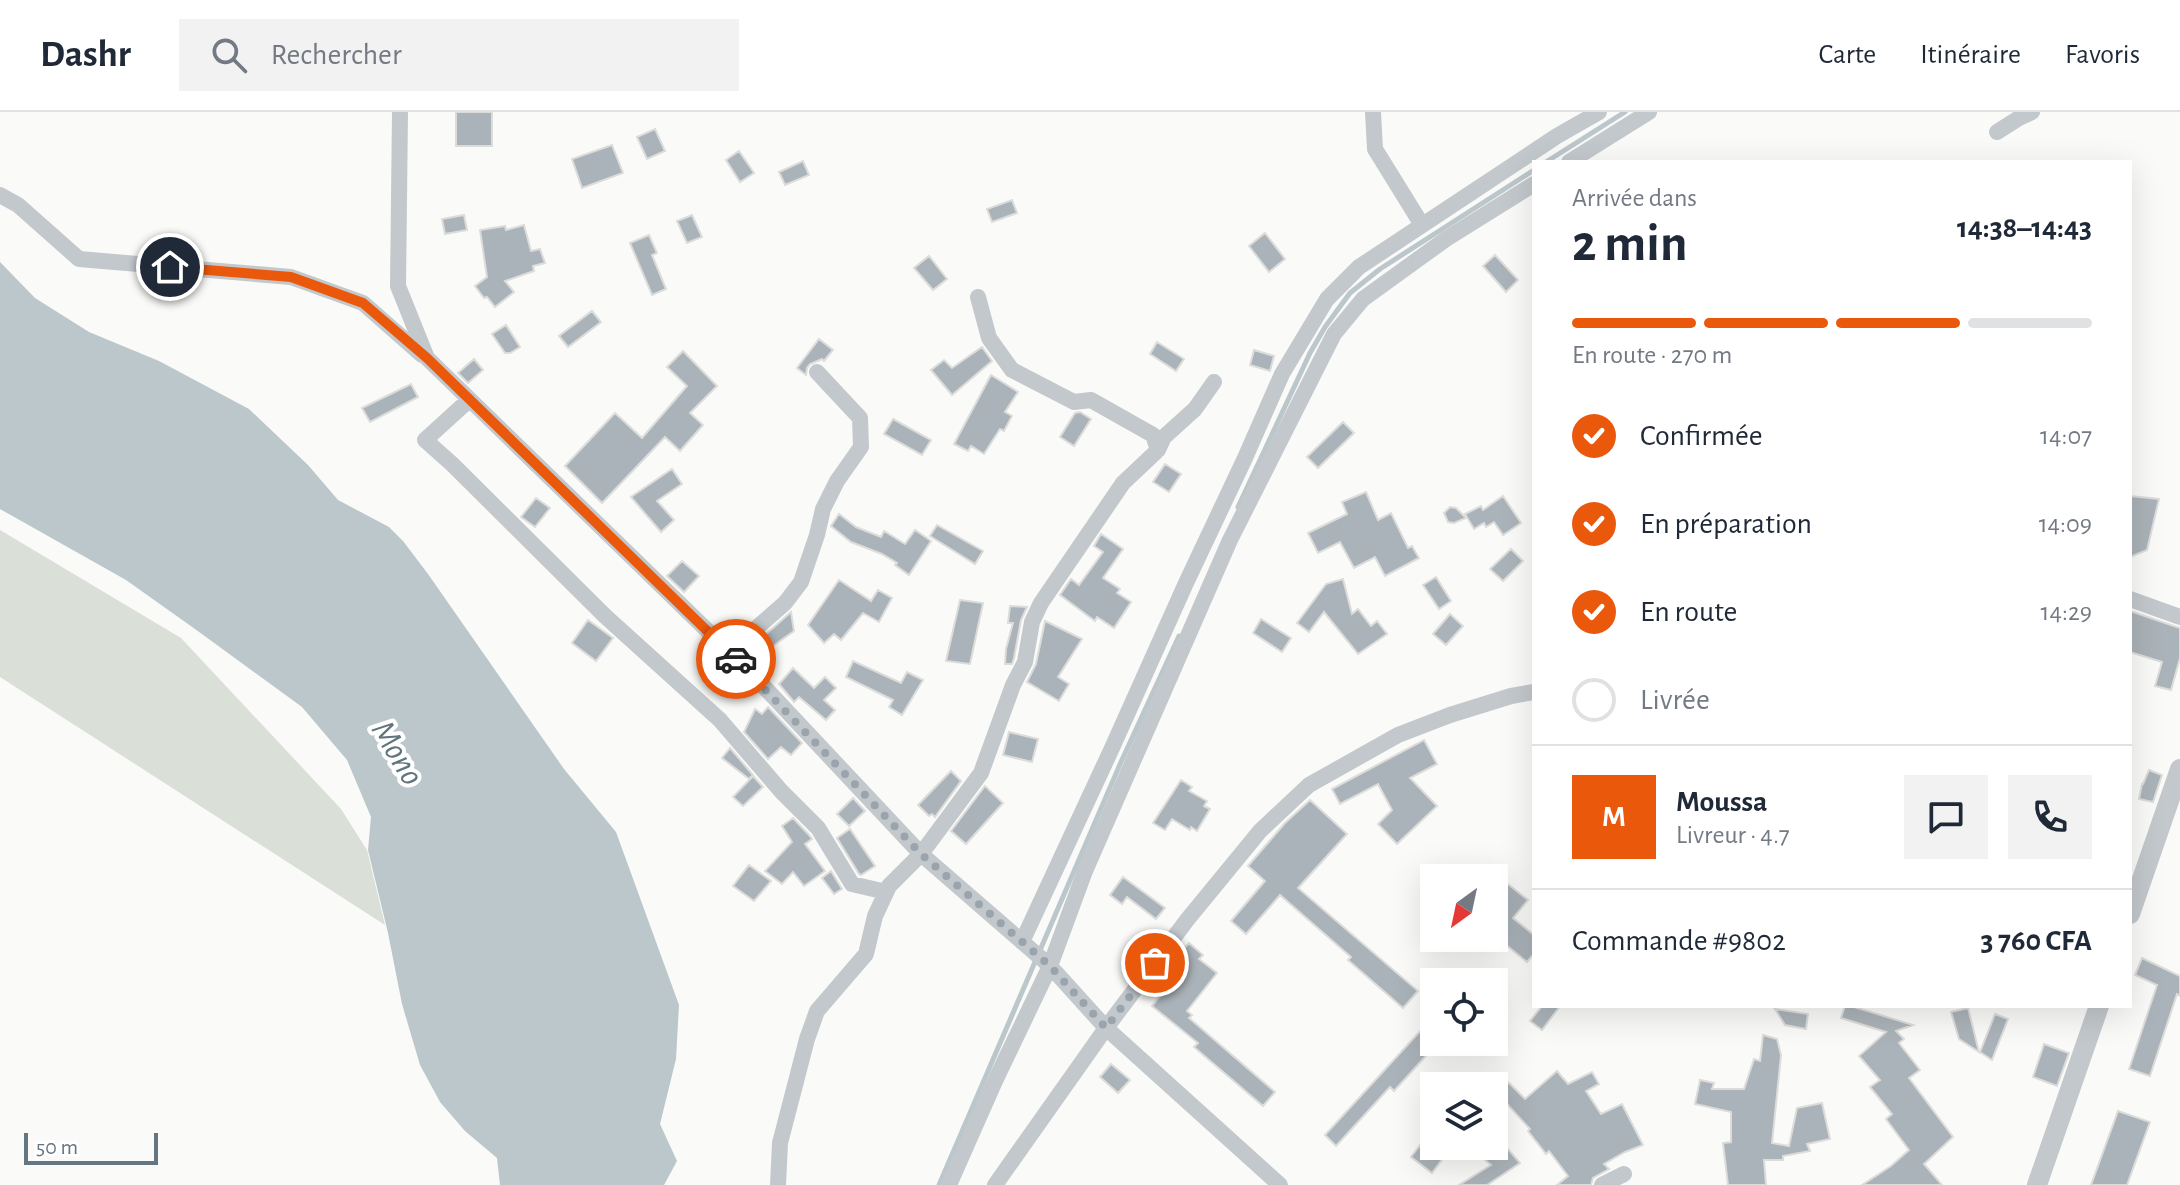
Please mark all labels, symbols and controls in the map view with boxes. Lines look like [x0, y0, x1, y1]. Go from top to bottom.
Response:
search box [179, 19, 739, 91]
icon: search [207, 33, 251, 77]
text: Dashr [40, 36, 131, 74]
text: Rechercher [271, 40, 402, 70]
text: Carte [1819, 41, 1876, 69]
text: Itinéraire [1920, 41, 2021, 69]
text: Favoris [2065, 41, 2140, 69]
text: Arrivée dans [1572, 185, 1697, 211]
text: 14:38–14:43 [1957, 213, 2092, 243]
text: 2 min [1572, 218, 1687, 270]
pin [136, 233, 204, 301]
icon: home [148, 245, 192, 289]
text: En route · 270 m [1572, 342, 1732, 368]
icon: check [1572, 414, 1616, 458]
text: Confirmée [1640, 421, 1763, 451]
text: 14:07 [2040, 423, 2092, 449]
icon: check [1572, 502, 1616, 546]
text: En préparation [1640, 509, 1812, 539]
text: 14:09 [2039, 511, 2092, 537]
icon: check [1572, 590, 1616, 634]
text: En route [1640, 597, 1737, 627]
text: 14:29 [2041, 599, 2092, 625]
courier [696, 619, 776, 699]
icon: car [714, 637, 758, 681]
text: Livrée [1640, 685, 1710, 715]
water label: Mono [365, 715, 429, 791]
button: chat [1904, 775, 1988, 859]
button: phone [2008, 775, 2092, 859]
text: Moussa [1676, 787, 1767, 817]
text: M [1602, 802, 1626, 832]
text: Livreur · 4.7 [1676, 822, 1790, 848]
north arrow [1420, 864, 1508, 952]
map controls [1420, 864, 1508, 1160]
text: Commande #9802 [1572, 926, 1786, 956]
text: 3 760 CFA [1980, 926, 2092, 956]
pin [1121, 929, 1189, 997]
icon: bag [1133, 941, 1177, 985]
button: locate [1420, 968, 1508, 1056]
button: layers [1420, 1072, 1508, 1160]
scale bar [24, 1129, 158, 1165]
text: 50 m [36, 1136, 78, 1158]

